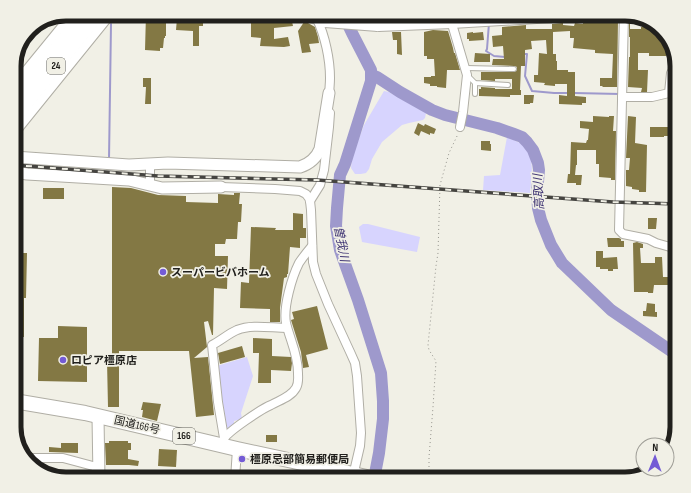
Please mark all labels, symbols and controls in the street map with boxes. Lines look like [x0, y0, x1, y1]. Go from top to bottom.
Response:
road number: 24 [47, 58, 65, 74]
water label: 高取川 [530, 172, 547, 210]
water label: 曽我川 [330, 225, 352, 265]
place label: スーパービバホーム [171, 266, 270, 279]
marker: スーパービバホーム [158, 267, 168, 277]
place label: ロピア橿原店 [71, 354, 137, 367]
marker: ロピア橿原店 [58, 355, 68, 365]
street label: 国道166号 [113, 413, 161, 437]
road number: 166 [173, 428, 195, 444]
north arrow [635, 437, 675, 477]
text: N [652, 441, 658, 454]
place label: 橿原忌部簡易郵便局 [250, 453, 349, 466]
marker: 橿原忌部簡易郵便局 [237, 454, 247, 464]

